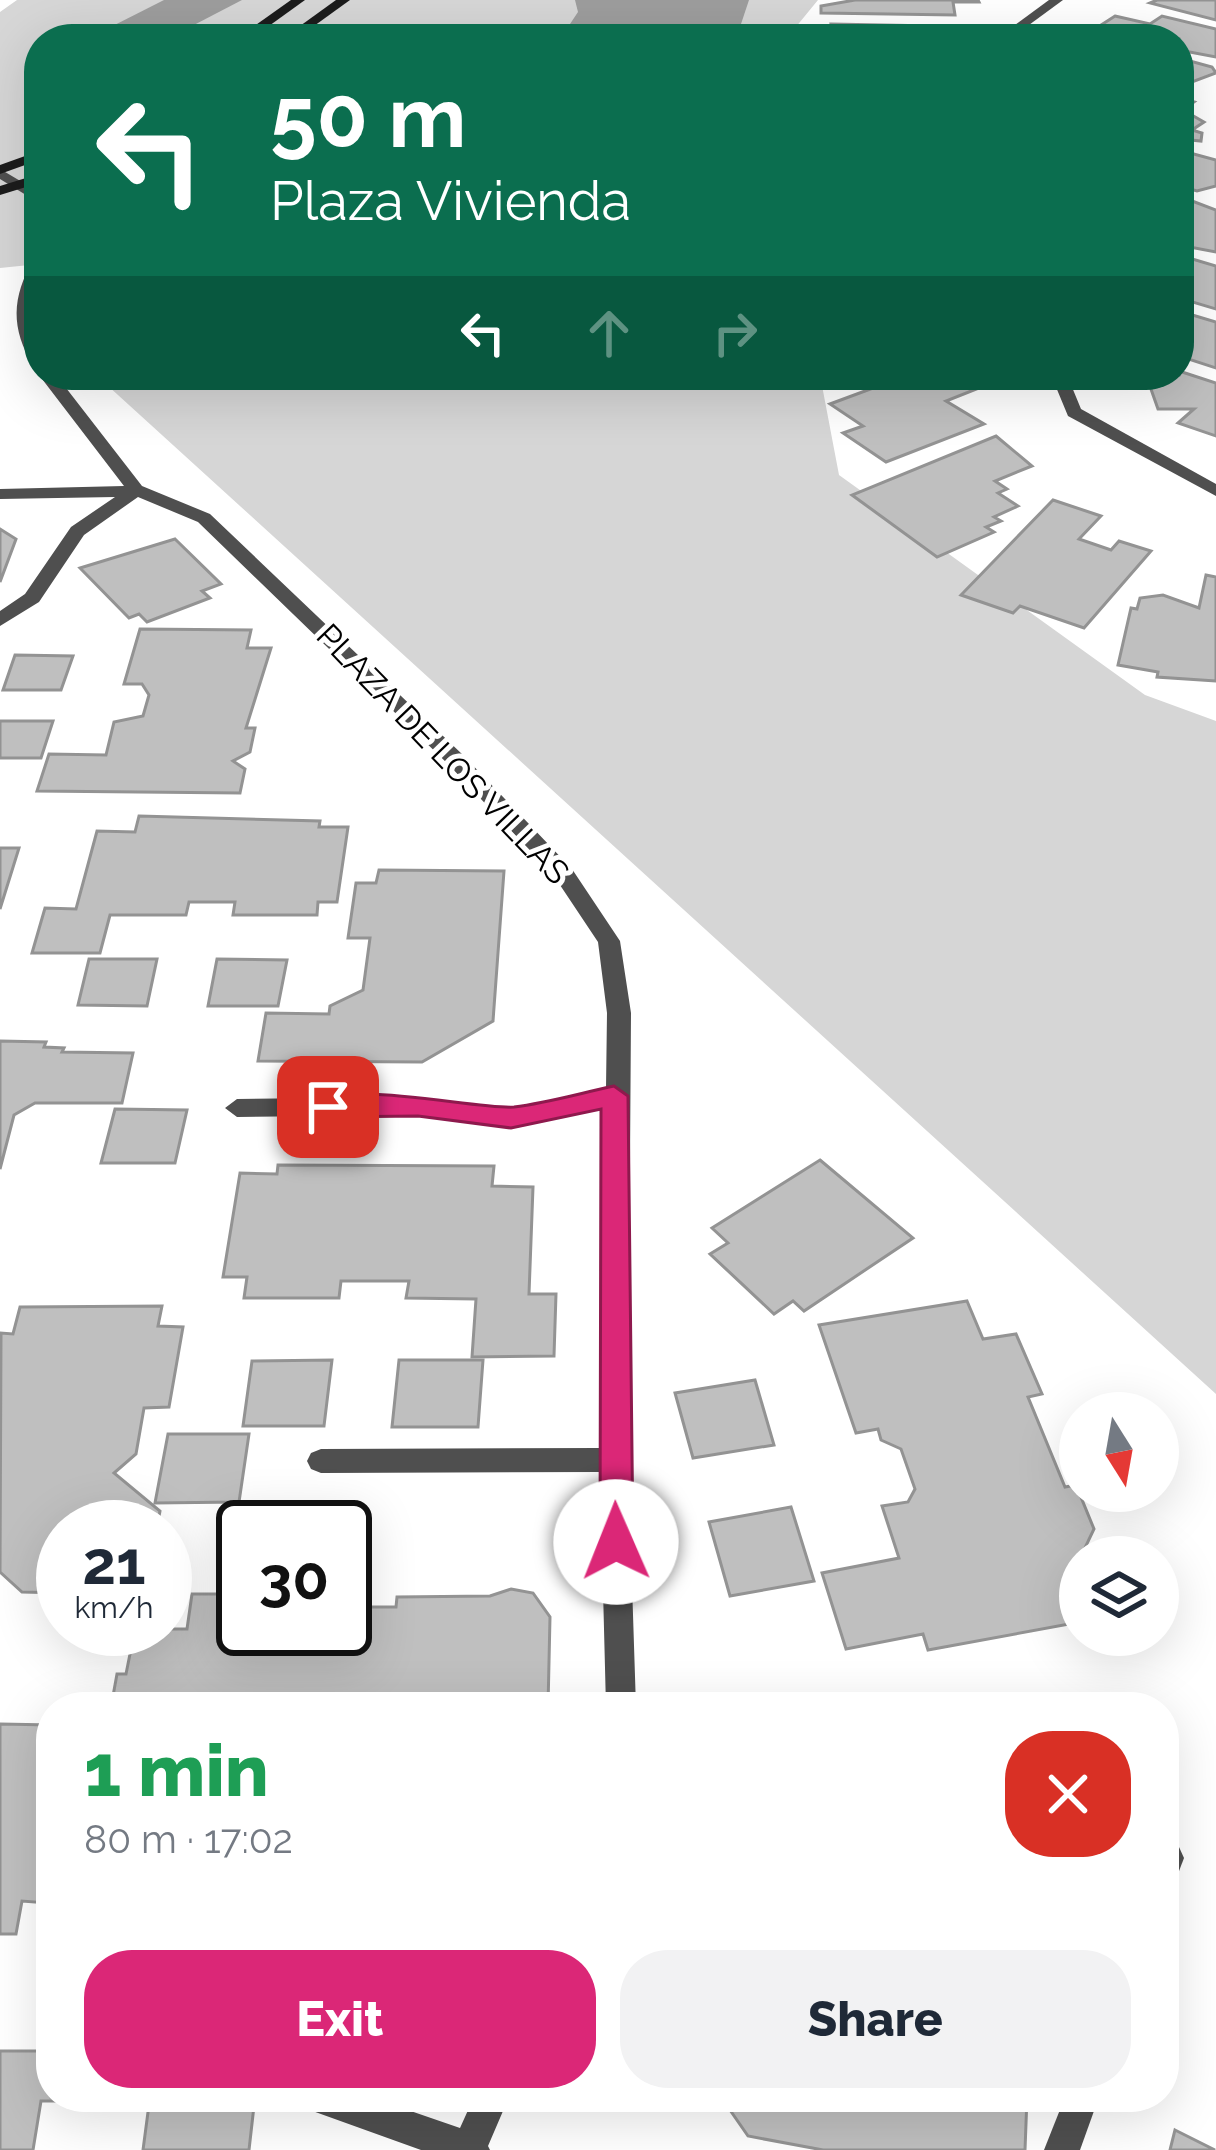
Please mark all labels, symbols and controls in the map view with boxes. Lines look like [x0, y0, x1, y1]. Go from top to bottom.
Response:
text: 50 m [270, 68, 466, 167]
icon: left [72, 72, 228, 228]
text: Plaza Vivienda [270, 169, 631, 233]
icon: left [450, 300, 516, 366]
icon: ahead [576, 300, 642, 366]
icon: right [702, 300, 768, 366]
street label: PLAZA DE LOS VILLAS [309, 616, 577, 892]
pin [277, 1056, 379, 1158]
icon: arrive [295, 1074, 361, 1140]
north arrow [1059, 1392, 1179, 1512]
map controls [1059, 1392, 1179, 1656]
position arrow [553, 1479, 679, 1605]
speed limit sign: 30 [216, 1500, 372, 1656]
text: 21 [82, 1528, 146, 1598]
button: layers [1059, 1536, 1179, 1656]
text: km/h [74, 1590, 154, 1625]
text: 1 min [84, 1728, 269, 1813]
button: close [1005, 1731, 1131, 1857]
text: 80 m · 17:02 [84, 1816, 293, 1862]
button: Exit [84, 1950, 596, 2088]
button: Share [620, 1950, 1131, 2088]

